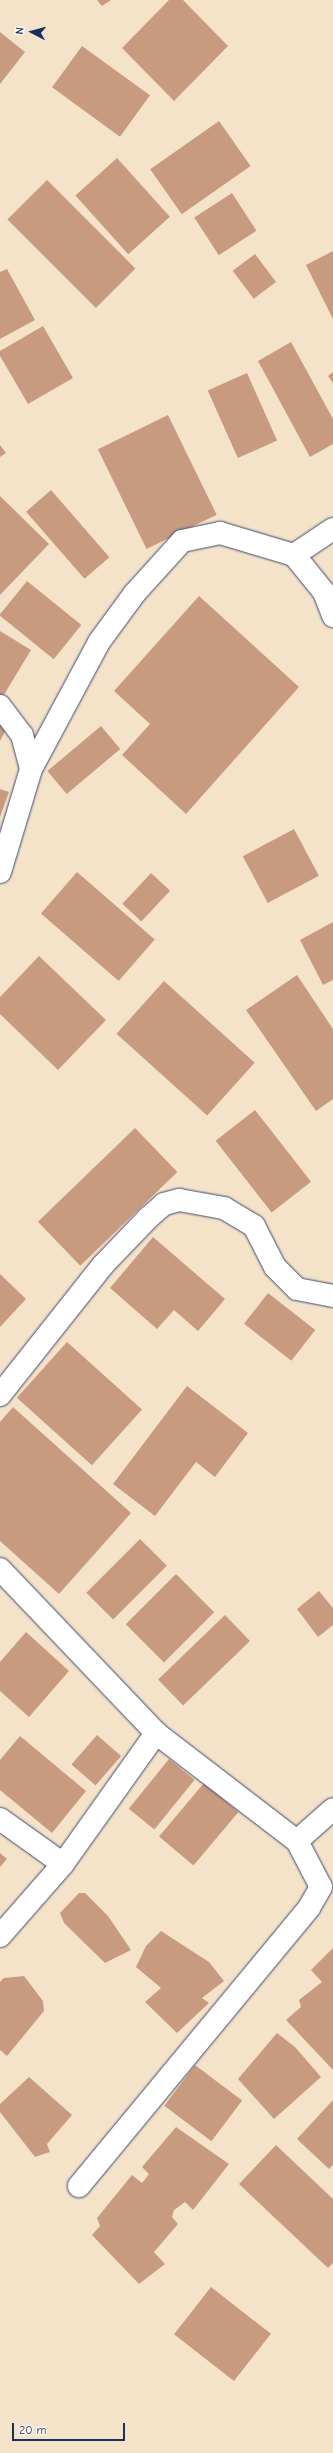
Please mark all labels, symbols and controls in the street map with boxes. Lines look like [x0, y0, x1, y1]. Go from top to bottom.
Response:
north arrow [12, 12, 52, 52]
text: N [13, 26, 26, 35]
scale bar [14, 2415, 127, 2441]
text: 20 m [19, 2423, 47, 2437]

